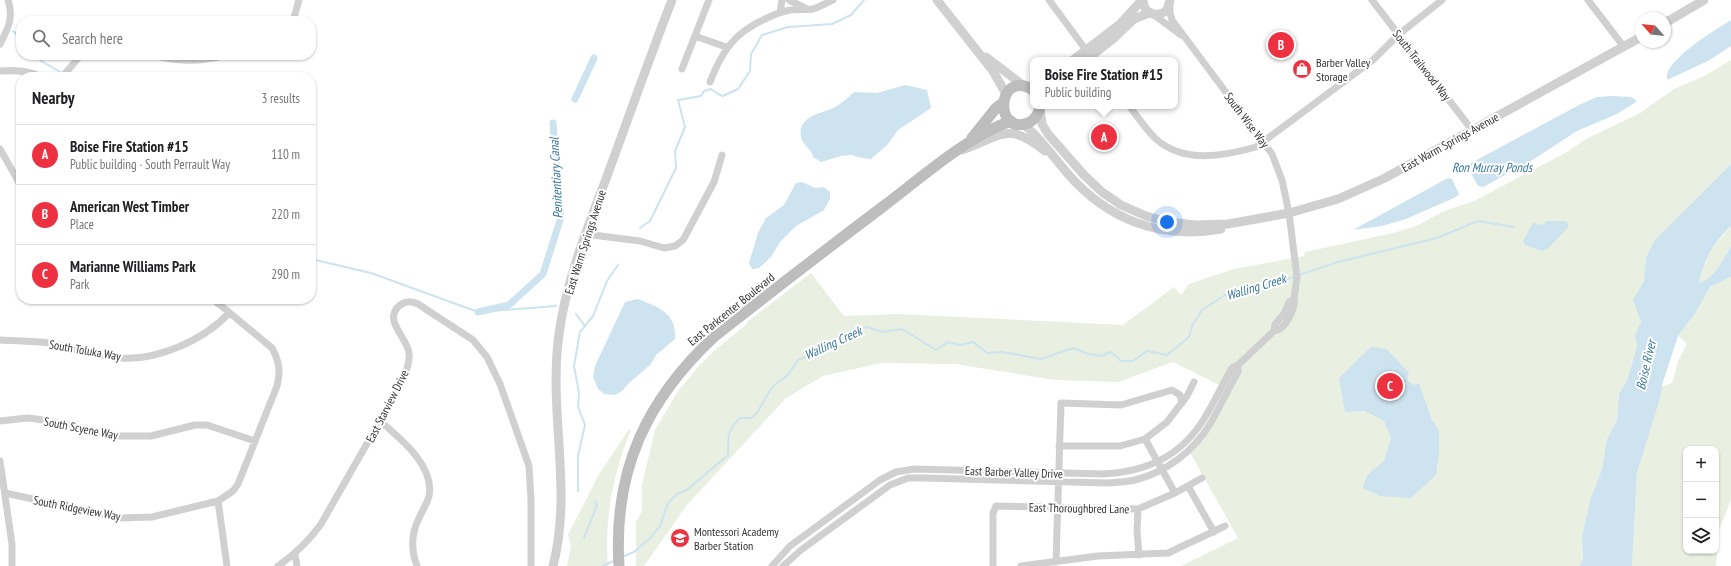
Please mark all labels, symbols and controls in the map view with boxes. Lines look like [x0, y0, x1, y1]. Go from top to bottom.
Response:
north arrow [1635, 12, 1671, 48]
search box [16, 16, 316, 60]
street label: South Trailwood Way [1390, 26, 1455, 104]
icon: search [30, 27, 52, 49]
text: Search here [62, 29, 123, 48]
pin: B [1268, 30, 1294, 60]
place label: Barber Valley Storage [1316, 55, 1371, 84]
popup [1030, 57, 1178, 109]
shop icon: Barber Valley Storage [1291, 58, 1313, 80]
text: Boise Fire Station #15 [1045, 65, 1163, 84]
text: Public building [1045, 84, 1111, 101]
text: Nearby [32, 87, 75, 109]
street label: South Wise Way [1221, 89, 1273, 151]
text: 3 results [261, 90, 300, 107]
street label: East Warm Springs Avenue [1399, 109, 1501, 175]
pin: A [1091, 122, 1117, 152]
water label: Penitentiary Canal [545, 135, 567, 219]
text: Boise Fire Station #15 [70, 137, 189, 156]
text: A [42, 146, 48, 163]
text: 110 m [271, 146, 300, 163]
text: Public building · South Perrault Way [70, 156, 230, 173]
water label: Ron Murray Ponds [1452, 159, 1534, 176]
street label: East Warm Springs Avenue [561, 188, 609, 296]
text: American West Timber [70, 197, 189, 216]
text: B [42, 206, 48, 223]
text: 220 m [271, 206, 300, 223]
your location [1157, 212, 1177, 232]
text: Place [70, 216, 94, 233]
text: Marianne Williams Park [70, 257, 196, 276]
text: C [42, 266, 48, 283]
text: 290 m [271, 266, 300, 283]
street label: East Parkcenter Boulevard [685, 269, 777, 349]
water label: Walling Creek [1224, 269, 1290, 304]
text: Park [70, 276, 89, 293]
water label: Walling Creek [802, 321, 866, 364]
street label: South Toluka Way [48, 336, 122, 364]
water label: Boise River [1632, 336, 1660, 391]
street label: East Starview Drive [362, 367, 412, 445]
pin: C [1377, 371, 1403, 401]
street label: South Scyene Way [43, 413, 120, 443]
map controls [1683, 446, 1719, 554]
button: + [1683, 446, 1719, 482]
street label: East Barber Valley Drive [965, 463, 1063, 481]
button: − [1683, 482, 1719, 518]
street label: South Ridgeview Way [32, 492, 122, 524]
street label: East Thoroughbred Lane [1029, 500, 1129, 516]
button: layers [1683, 518, 1719, 554]
place label: Montessori Academy Barber Station [694, 524, 779, 553]
school or university icon: Montessori Academy Barber Station [669, 527, 691, 549]

